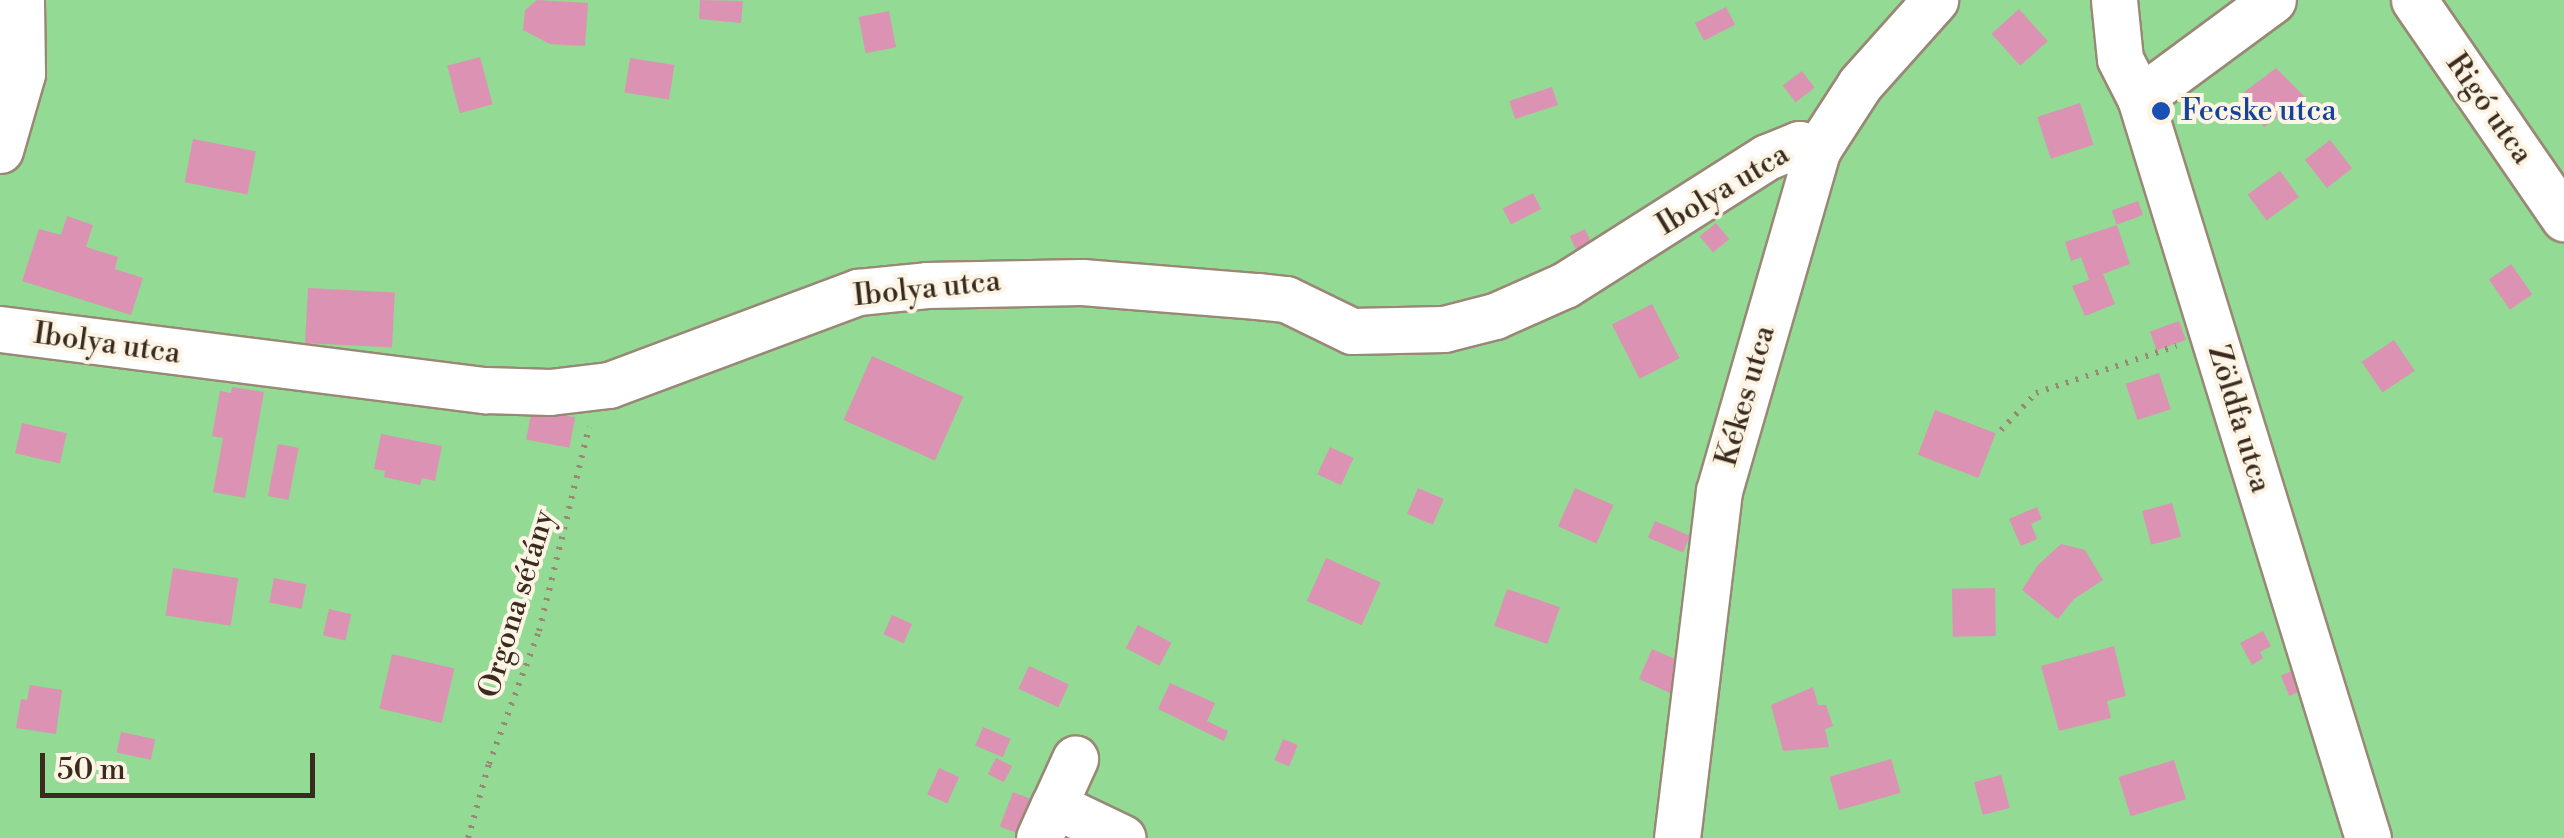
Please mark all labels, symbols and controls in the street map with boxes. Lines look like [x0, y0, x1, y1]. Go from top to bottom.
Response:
street label: Rigó utca [2438, 47, 2540, 171]
place label: Fecske utca [2181, 93, 2337, 129]
marker: Fecske utca [2150, 100, 2172, 122]
street label: Ibolya utca [1650, 136, 1796, 244]
street label: Ibolya utca [852, 263, 1002, 315]
street label: Ibolya utca [31, 316, 183, 372]
street label: Kékes utca [1709, 322, 1783, 470]
street label: Zöldfa utca [2200, 341, 2278, 497]
street label: Orgona sétány [471, 506, 563, 702]
scale bar [45, 733, 320, 795]
text: 50 m [57, 751, 126, 789]

